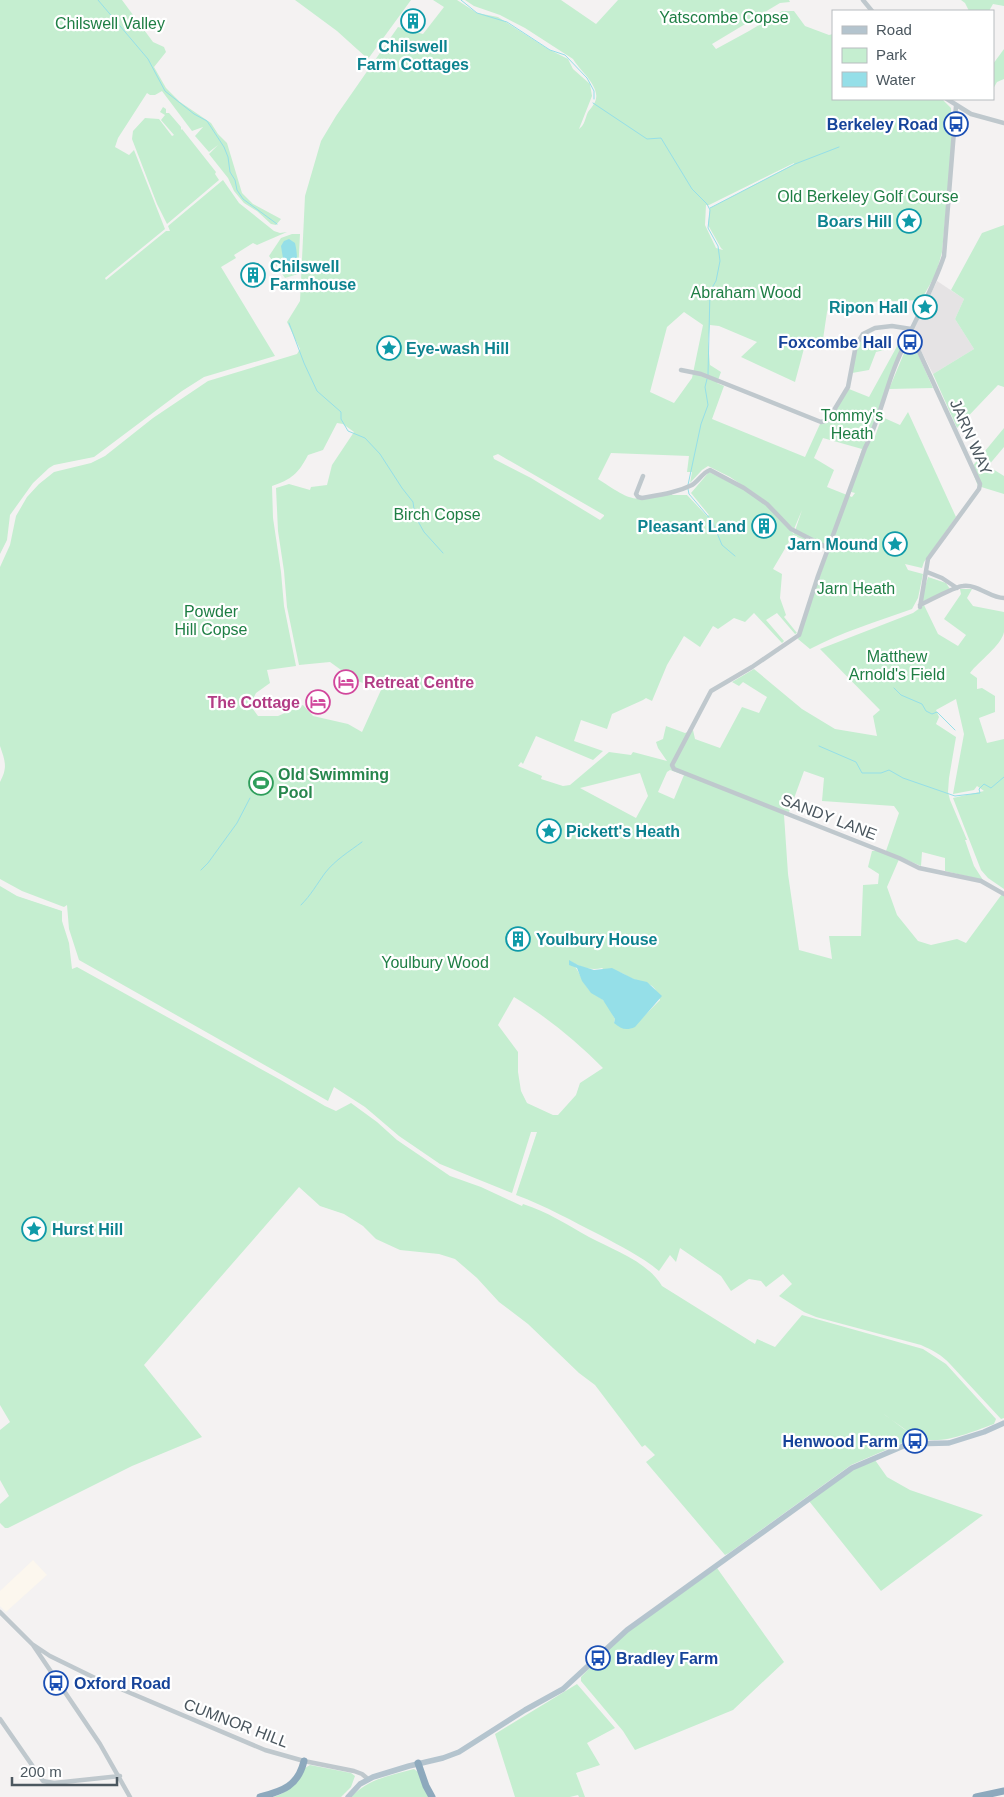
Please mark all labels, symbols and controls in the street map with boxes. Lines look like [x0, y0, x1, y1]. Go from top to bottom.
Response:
building icon: Chilswell Farm Cottages [400, 8, 426, 34]
park label: Yatscombe Copse [659, 9, 789, 26]
legend [832, 10, 994, 100]
park label: Chilswell Valley [55, 15, 165, 32]
text: Road [876, 21, 912, 38]
place label: Chilswell Farm Cottages [357, 38, 469, 73]
text: Park [876, 46, 907, 63]
text: Water [876, 71, 915, 88]
bus stop icon: Berkeley Road [943, 111, 969, 137]
place label: Berkeley Road [827, 116, 938, 133]
park label: Old Berkeley Golf Course [777, 188, 959, 205]
place icon: Boars Hill [896, 208, 922, 234]
place label: Boars Hill [817, 213, 892, 230]
place label: Chilswell Farmhouse [270, 258, 356, 293]
building icon: Chilswell Farmhouse [240, 262, 266, 288]
park label: Abraham Wood [691, 284, 801, 301]
place icon: Ripon Hall [912, 294, 938, 320]
place label: Ripon Hall [829, 299, 908, 316]
bus stop icon: Foxcombe Hall [897, 329, 923, 355]
place label: Foxcombe Hall [778, 334, 892, 351]
place icon: Eye-wash Hill [376, 335, 402, 361]
place label: Eye-wash Hill [406, 340, 509, 357]
street label: JARN WAY [947, 397, 995, 478]
park label: Tommy's Heath [821, 407, 883, 442]
park label: Birch Copse [393, 506, 481, 523]
building icon: Pleasant Land [751, 513, 777, 539]
place label: Pleasant Land [638, 518, 746, 535]
place icon: Jarn Mound [882, 531, 908, 557]
place label: Jarn Mound [787, 536, 878, 553]
park label: Jarn Heath [817, 580, 895, 597]
park label: Powder Hill Copse [175, 603, 248, 638]
park label: Matthew Arnold's Field [849, 648, 945, 683]
hotel icon: Retreat Centre [333, 669, 359, 695]
place label: Retreat Centre [364, 674, 474, 691]
hotel icon: The Cottage [305, 689, 331, 715]
place label: The Cottage [208, 694, 300, 711]
place label: Old Swimming Pool [278, 766, 389, 801]
sports icon: Old Swimming Pool [248, 770, 274, 796]
street label: SANDY LANE [779, 791, 879, 843]
place icon: Pickett's Heath [536, 818, 562, 844]
place label: Pickett's Heath [566, 823, 680, 840]
building icon: Youlbury House [505, 926, 531, 952]
place label: Youlbury House [536, 931, 658, 948]
park label: Youlbury Wood [381, 954, 489, 971]
place icon: Hurst Hill [21, 1216, 47, 1242]
place label: Hurst Hill [52, 1221, 123, 1238]
bus stop icon: Henwood Farm [902, 1428, 928, 1454]
place label: Henwood Farm [782, 1433, 898, 1450]
bus stop icon: Bradley Farm [585, 1645, 611, 1671]
place label: Bradley Farm [616, 1650, 718, 1667]
bus stop icon: Oxford Road [43, 1670, 69, 1696]
place label: Oxford Road [74, 1675, 171, 1692]
street label: CUMNOR HILL [181, 1695, 291, 1751]
scale bar [12, 1754, 118, 1786]
text: 200 m [20, 1763, 62, 1780]

